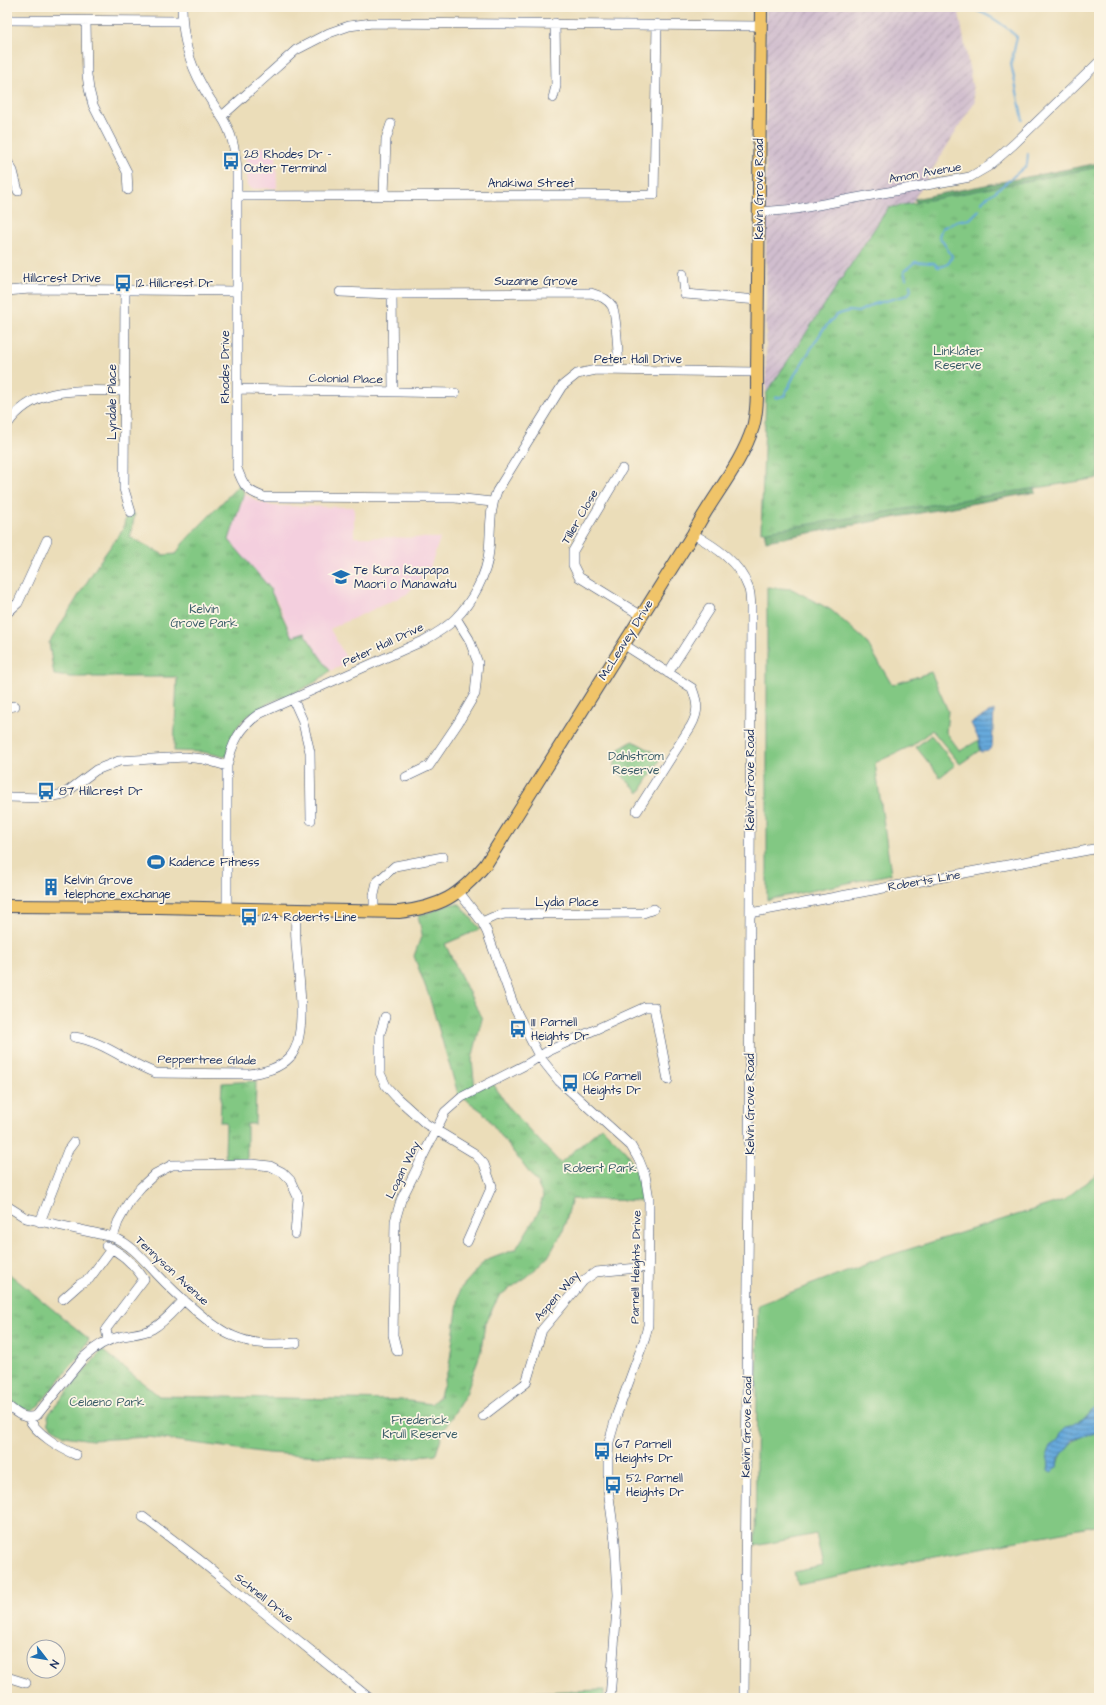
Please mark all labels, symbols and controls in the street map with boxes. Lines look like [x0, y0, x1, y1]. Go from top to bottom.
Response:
street label: Kelvin Grove Road [751, 138, 768, 240]
place label: 28 Rhodes Dr - Outer Terminal [244, 146, 331, 177]
bus stop icon: 28 Rhodes Dr - Outer Terminal [221, 151, 241, 171]
street label: Amon Avenue [887, 158, 963, 188]
street label: Anakiwa Street [488, 175, 574, 192]
street label: Hillcrest Drive [23, 270, 102, 287]
bus stop icon: 12 Hillcrest Dr [113, 273, 133, 293]
street label: Suzanne Grove [494, 273, 578, 290]
place label: 12 Hillcrest Dr [136, 275, 213, 292]
street label: Rhodes Drive [217, 330, 234, 404]
park label: Linklater Reserve [933, 343, 983, 374]
street label: Peter Hall Drive [594, 351, 682, 368]
street label: Lyndale Place [104, 363, 122, 440]
street label: Colonial Place [309, 370, 384, 388]
street label: Tiller Close [557, 486, 603, 548]
place label: Te Kura Kaupapa Maori o Manawatu [354, 562, 456, 593]
school or university icon: Te Kura Kaupapa Maori o Manawatu [331, 567, 351, 587]
street label: McLeavey Drive [595, 596, 659, 684]
park label: Kelvin Grove Park [171, 601, 238, 632]
street label: Peter Hall Drive [340, 619, 427, 671]
street label: Kelvin Grove Road [742, 729, 759, 831]
park label: Dahlstrom Reserve [608, 748, 664, 779]
bus stop icon: 87 Hillcrest Dr [36, 781, 56, 801]
place label: 87 Hillcrest Dr [59, 783, 143, 800]
sports icon: Kadence Fitness [146, 852, 166, 872]
place label: Kadence Fitness [169, 854, 259, 871]
street label: Roberts Line [886, 866, 962, 896]
place label: Kelvin Grove telephone exchange [64, 872, 171, 904]
building icon: Kelvin Grove telephone exchange [41, 877, 61, 897]
street label: Lydia Place [535, 894, 599, 912]
bus stop icon: 124 Roberts Line [239, 907, 259, 927]
place label: 124 Roberts Line [262, 909, 357, 926]
place label: 111 Parnell Heights Dr [531, 1014, 589, 1046]
bus stop icon: 111 Parnell Heights Dr [508, 1019, 528, 1039]
street label: Peppertree Glade [157, 1051, 257, 1069]
street label: Kelvin Grove Road [742, 1053, 759, 1155]
place label: 106 Parnell Heights Dr [583, 1068, 641, 1100]
bus stop icon: 106 Parnell Heights Dr [560, 1073, 580, 1093]
street label: Logan Way [382, 1138, 425, 1202]
park label: Robert Park [564, 1160, 637, 1177]
street label: Parnell Heights Drive [627, 1209, 647, 1324]
street label: Tennyson Avenue [131, 1232, 213, 1311]
street label: Aspen Way [530, 1267, 585, 1326]
street label: Kelvin Grove Road [738, 1376, 756, 1478]
park label: Celaeno Park [70, 1394, 145, 1411]
park label: Frederick Krull Reserve [382, 1412, 458, 1443]
place label: 67 Parnell Heights Dr [615, 1436, 673, 1468]
bus stop icon: 67 Parnell Heights Dr [592, 1441, 612, 1461]
place label: 52 Parnell Heights Dr [626, 1470, 684, 1502]
bus stop icon: 52 Parnell Heights Dr [603, 1475, 623, 1495]
street label: Schnell Drive [231, 1569, 297, 1627]
north arrow [26, 1639, 66, 1679]
text: N [46, 1657, 62, 1671]

